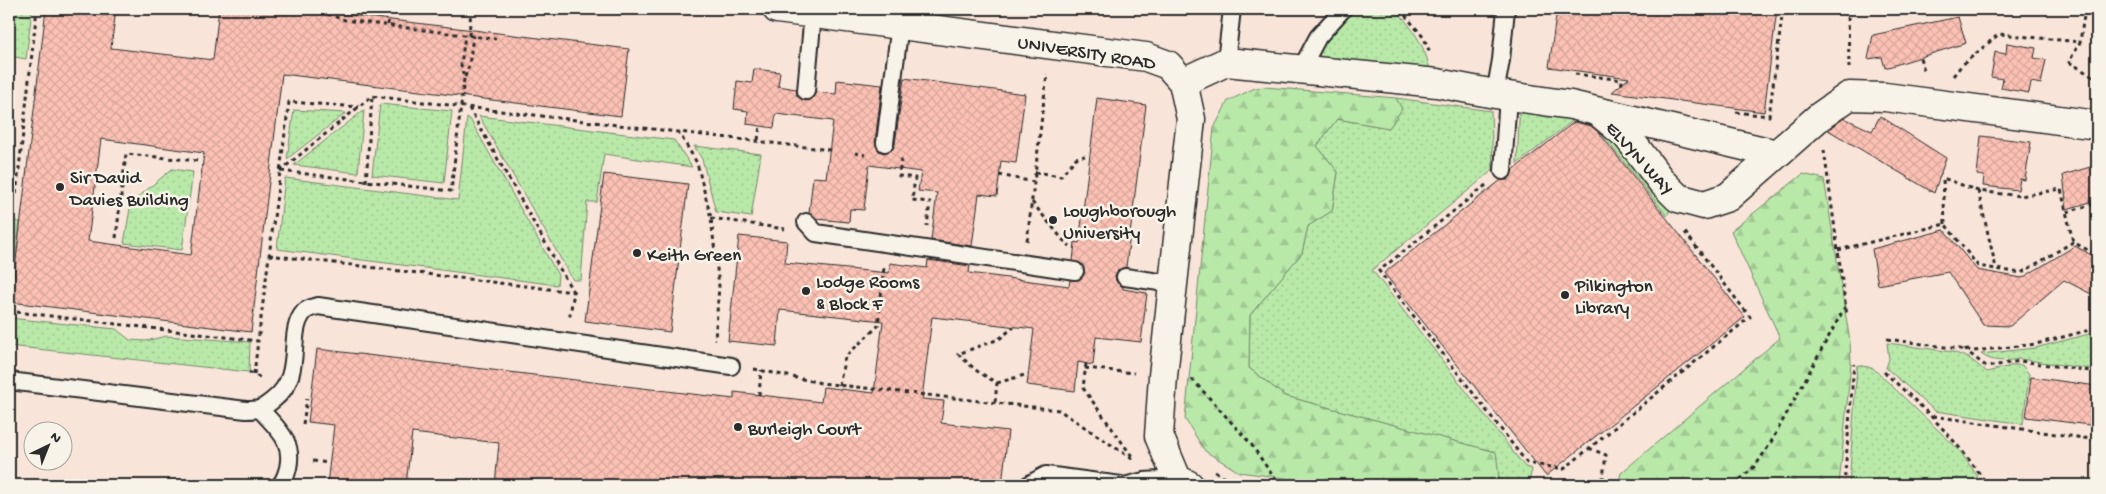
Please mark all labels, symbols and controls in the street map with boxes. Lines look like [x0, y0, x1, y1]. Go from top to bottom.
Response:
street label: UNIVERSITY ROAD [1016, 32, 1158, 77]
street label: ELVYN WAY [1599, 118, 1678, 201]
place label: Sir David Davies Building [68, 168, 189, 213]
marker: Sir David Davies Building [54, 181, 66, 193]
place label: Loughborough University [1063, 201, 1176, 246]
marker: Loughborough University [1047, 214, 1059, 226]
place label: Keith Green [647, 245, 741, 268]
marker: Keith Green [631, 247, 643, 259]
place label: Lodge Rooms & Block F [816, 272, 920, 317]
place label: Pilkington Library [1574, 276, 1653, 321]
marker: Lodge Rooms & Block F [800, 285, 812, 297]
marker: Pilkington Library [1559, 289, 1571, 301]
place label: Burleigh Court [747, 419, 863, 442]
marker: Burleigh Court [732, 421, 744, 433]
north arrow [22, 422, 72, 472]
text: N [46, 429, 64, 448]

